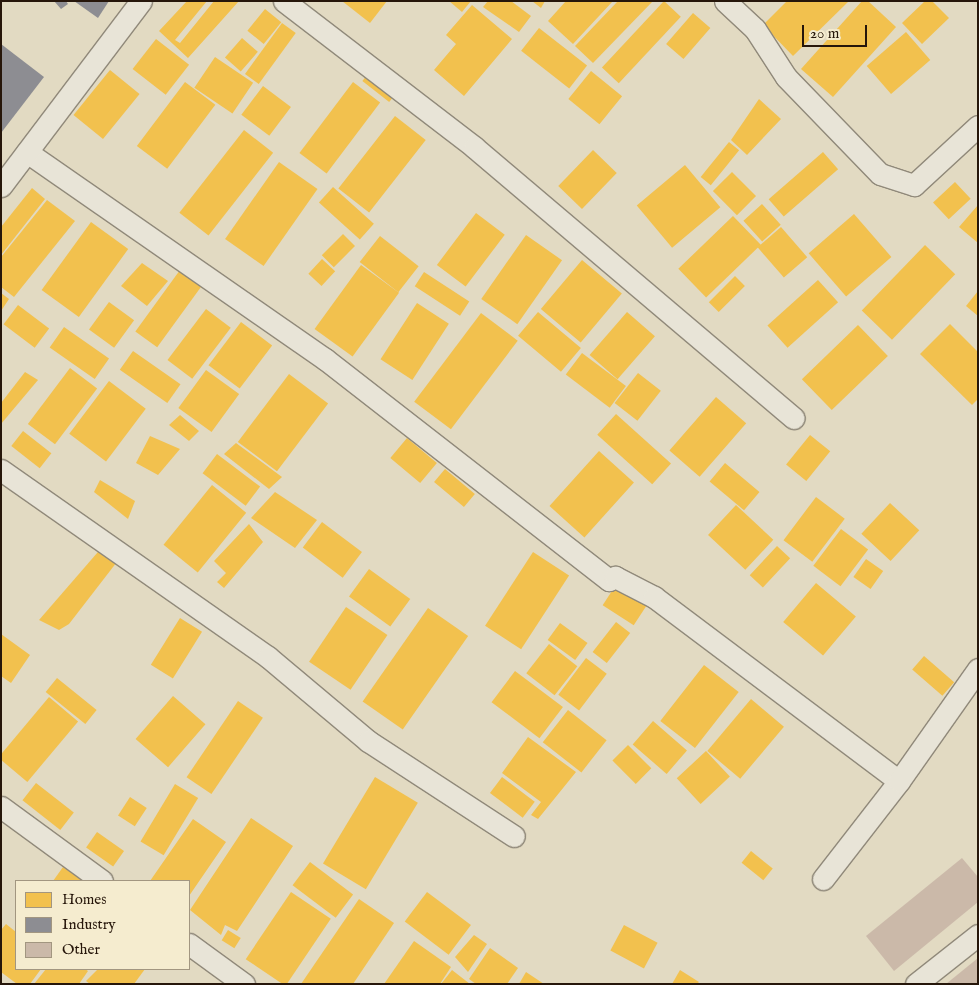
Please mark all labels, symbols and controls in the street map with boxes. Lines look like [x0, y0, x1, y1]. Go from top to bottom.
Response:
scale bar [804, 15, 869, 47]
text: 20 m [810, 24, 839, 43]
legend [15, 880, 190, 970]
text: Homes [62, 890, 106, 909]
text: Industry [62, 915, 116, 934]
text: Other [62, 940, 100, 959]

